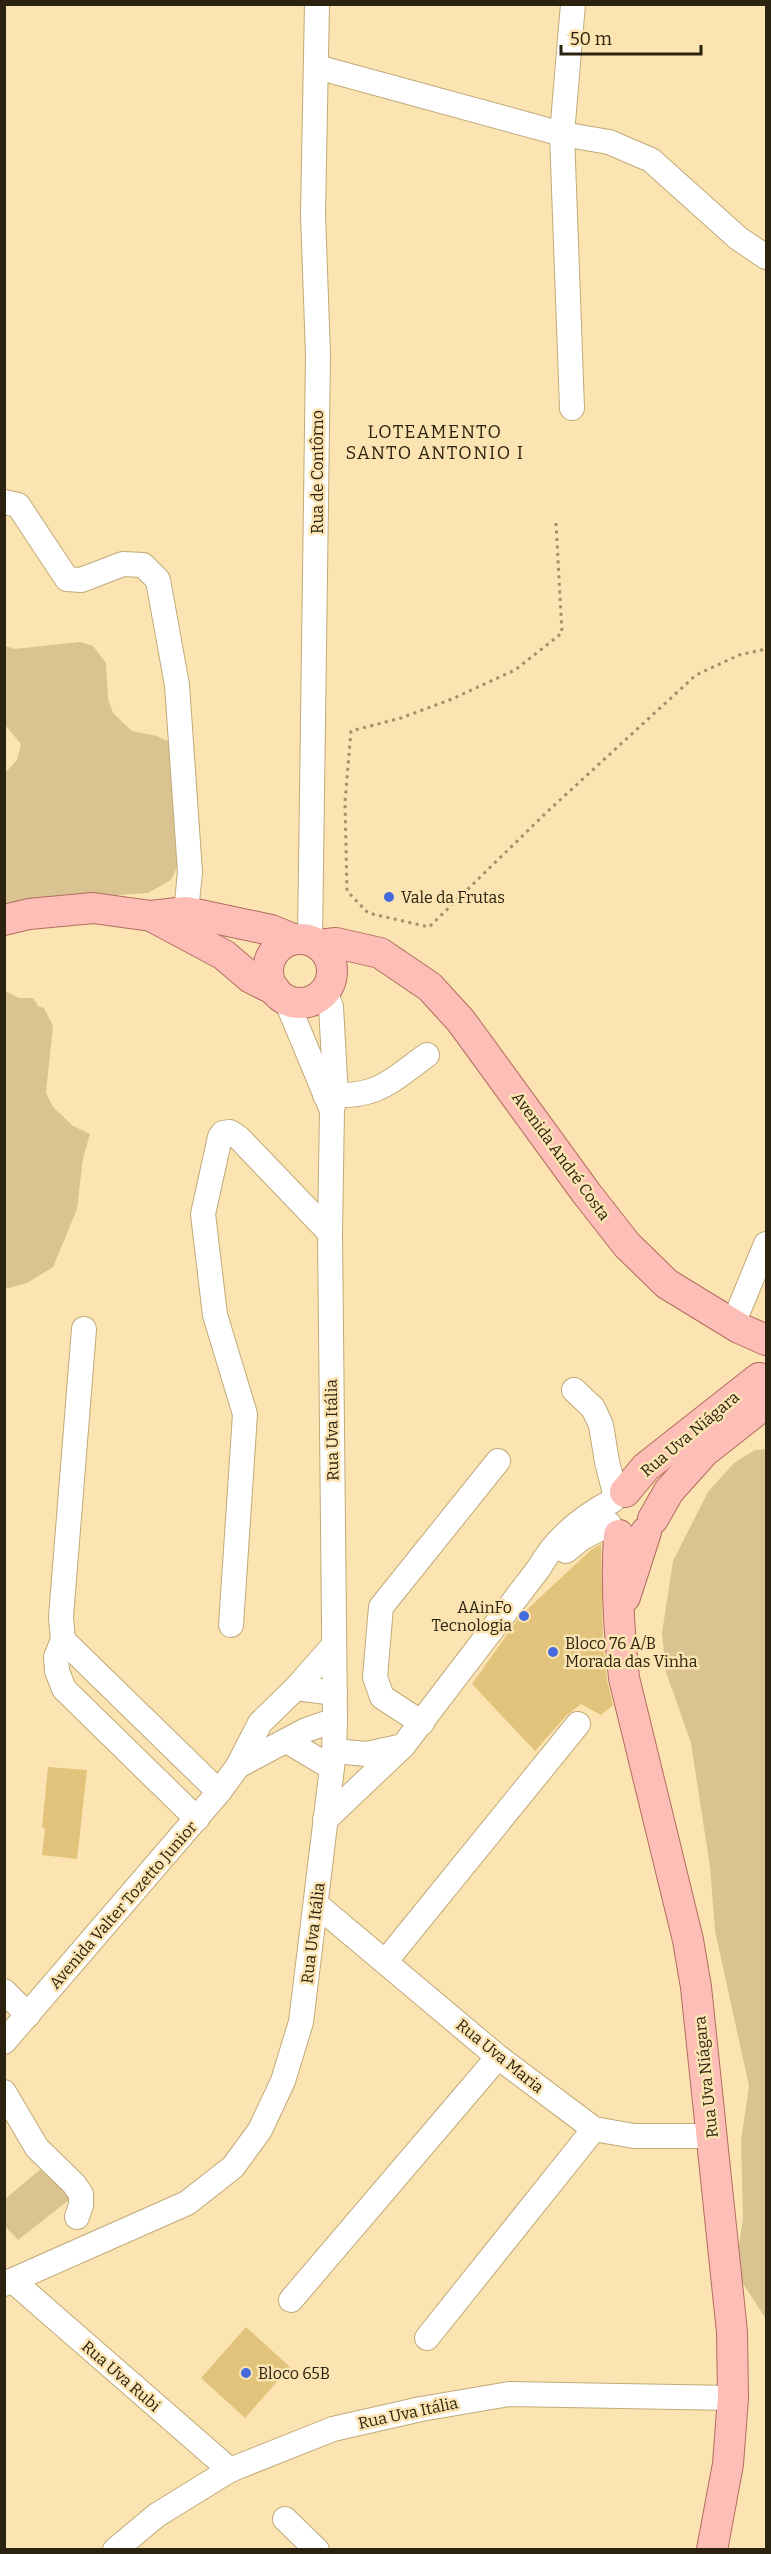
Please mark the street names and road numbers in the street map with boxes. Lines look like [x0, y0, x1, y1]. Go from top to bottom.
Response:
street label: Rua de Contôrno [308, 410, 327, 534]
street label: Avenida André Costa [508, 1088, 614, 1224]
street label: Rua Uva Itália [322, 1379, 342, 1481]
street label: Rua Uva Niágara [637, 1387, 743, 1481]
street label: Avenida Valter Tozetto Junior [45, 1817, 201, 1993]
street label: Rua Uva Itália [297, 1881, 329, 1985]
street label: Rua Uva Maria [453, 2015, 548, 2097]
street label: Rua Uva Niágara [690, 2015, 722, 2139]
street label: Rua Uva Rubi [78, 2337, 164, 2415]
street label: Rua Uva Itália [356, 2393, 460, 2433]

